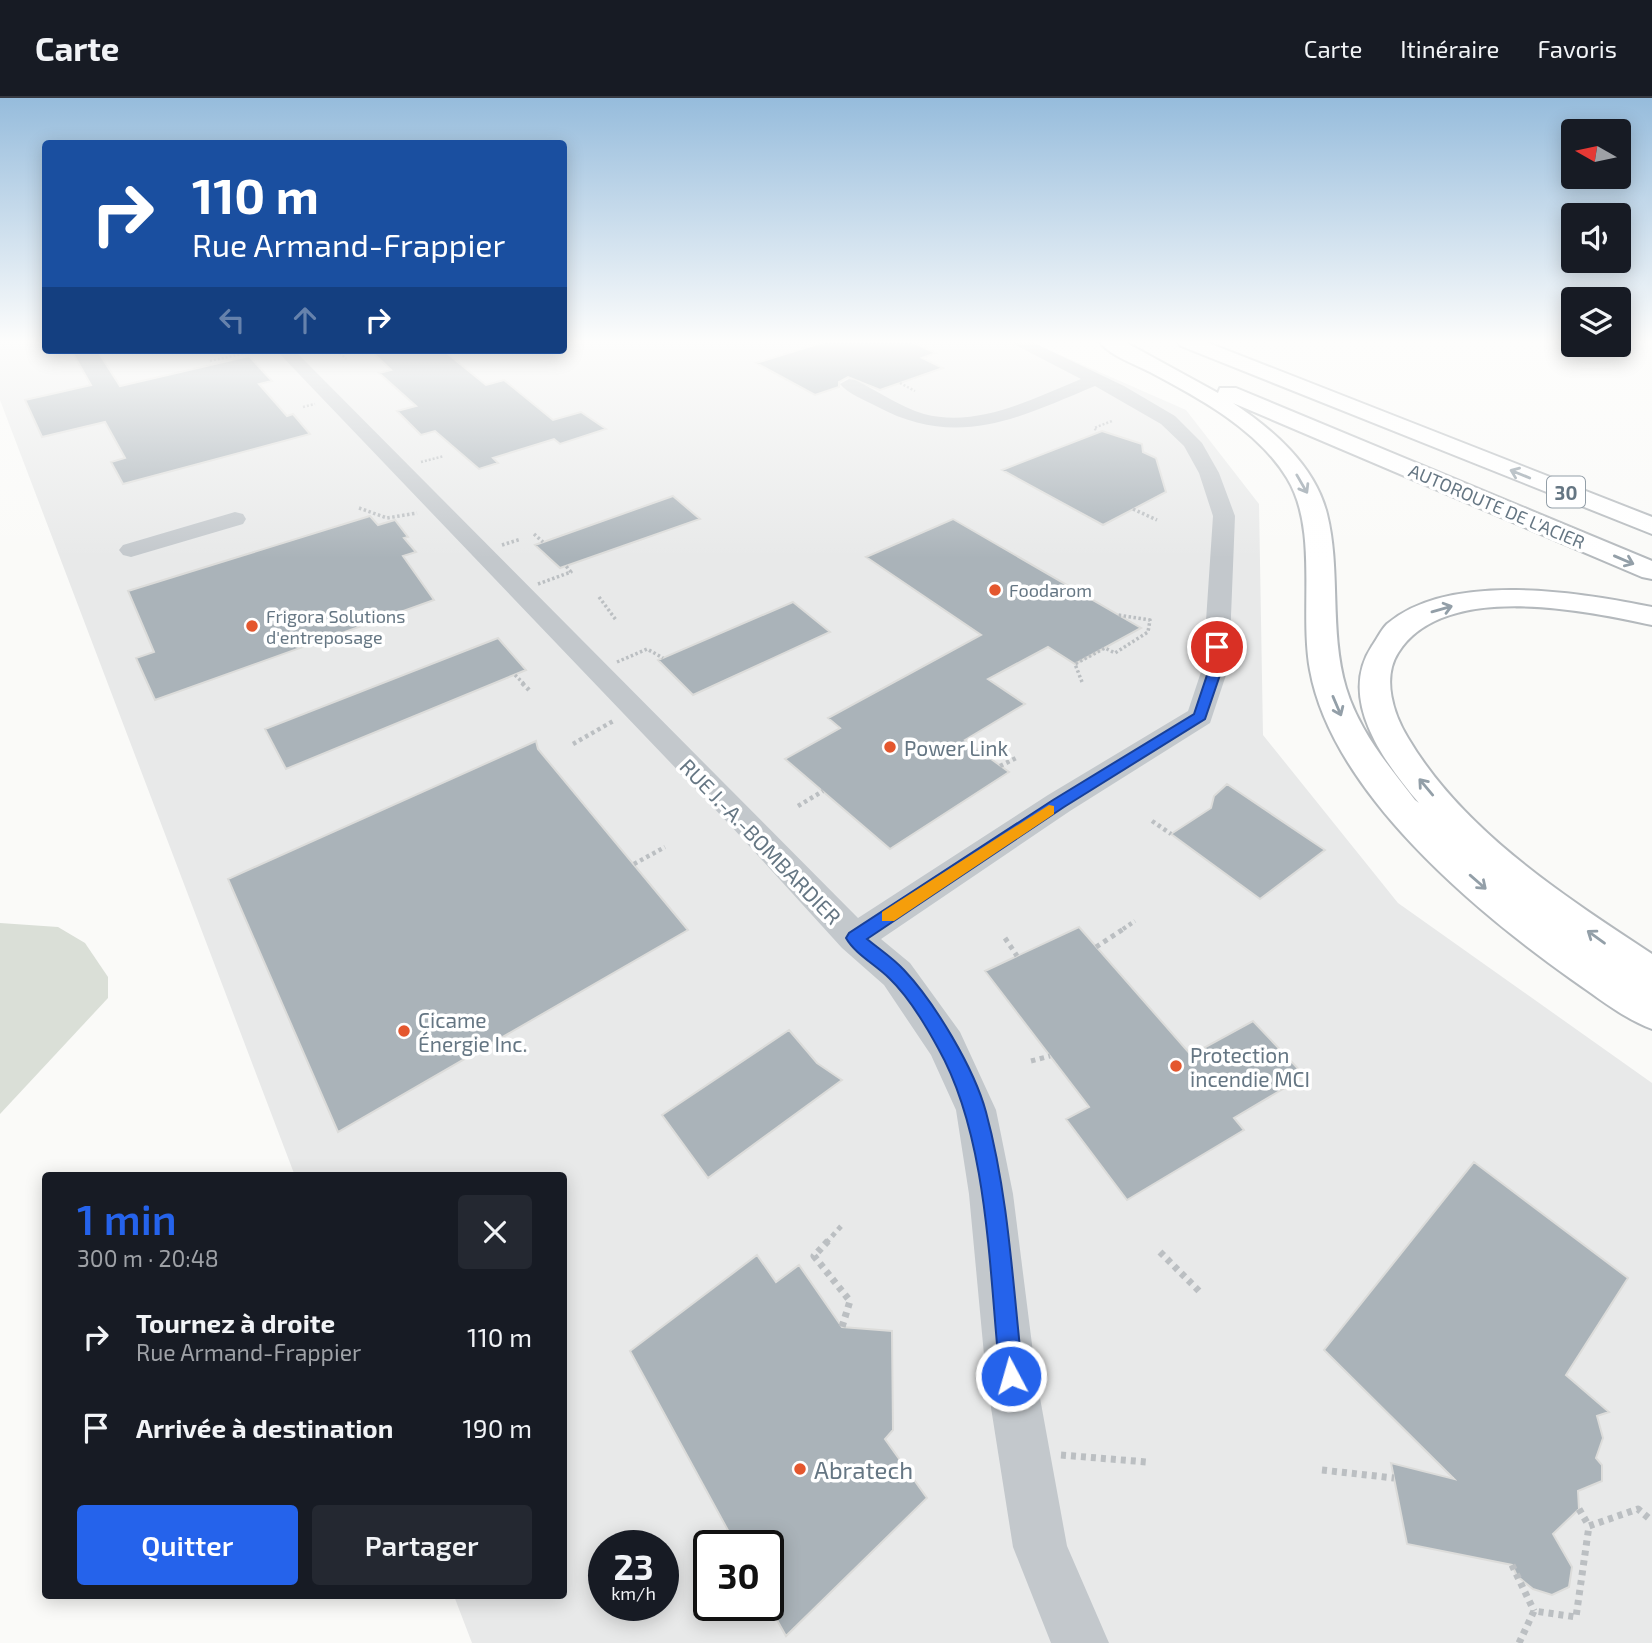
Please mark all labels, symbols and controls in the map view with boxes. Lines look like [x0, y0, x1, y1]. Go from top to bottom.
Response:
text: Carte [35, 28, 119, 68]
text: Carte [1304, 34, 1362, 63]
text: Itinéraire [1400, 34, 1499, 63]
text: Favoris [1537, 34, 1617, 63]
north arrow [1561, 119, 1631, 189]
map controls [1561, 119, 1631, 357]
text: 110 m [192, 165, 319, 224]
icon: right [77, 168, 168, 259]
button: sound [1561, 203, 1631, 273]
text: Rue Armand-Frappier [192, 225, 505, 263]
button: layers [1561, 287, 1631, 357]
icon: left [213, 301, 251, 339]
icon: ahead [286, 301, 324, 339]
icon: right [359, 301, 397, 339]
street label: AUTOROUTE DE L'ACIER [1406, 459, 1588, 553]
one-way arrow [1510, 466, 1532, 479]
one-way arrow [1295, 474, 1309, 494]
road number: 30 [1547, 476, 1585, 508]
one-way arrow [1613, 554, 1635, 567]
place label: Foodarom [1009, 579, 1092, 601]
marker: Foodarom [987, 582, 1003, 598]
one-way arrow [1431, 601, 1453, 614]
place label: Frigora Solutions d'entreposage [266, 605, 405, 648]
pin [1187, 617, 1247, 677]
marker: Frigora Solutions d'entreposage [244, 618, 260, 634]
icon: arrive [1198, 628, 1236, 666]
one-way arrow [1331, 695, 1344, 717]
place label: Power Link [904, 735, 1009, 760]
marker: Power Link [882, 739, 898, 755]
street label: RUE J.-A.-BOMBARDIER [675, 753, 847, 929]
one-way arrow [1418, 778, 1434, 796]
one-way arrow [1469, 874, 1487, 890]
one-way arrow [1587, 930, 1606, 944]
place label: Cicame Énergie Inc. [418, 1007, 527, 1056]
marker: Cicame Énergie Inc. [396, 1023, 412, 1039]
place label: Protection incendie MCI [1190, 1042, 1310, 1091]
marker: Protection incendie MCI [1168, 1058, 1184, 1074]
text: 1 min [77, 1193, 177, 1243]
button: close [458, 1195, 532, 1269]
text: 300 m · 20:48 [77, 1244, 219, 1272]
text: Tournez à droite [136, 1307, 335, 1338]
icon: right [77, 1318, 115, 1356]
text: 110 m [467, 1321, 532, 1352]
text: Rue Armand-Frappier [136, 1338, 361, 1366]
position arrow [974, 1339, 1048, 1413]
icon: arrive [77, 1409, 115, 1447]
text: Arrivée à destination [136, 1412, 393, 1443]
text: 190 m [463, 1412, 532, 1443]
place label: Abratech [814, 1455, 913, 1484]
marker: Abratech [792, 1461, 808, 1477]
button: Quitter [77, 1505, 298, 1585]
button: Partager [312, 1505, 532, 1585]
speed limit sign: 30 [693, 1530, 784, 1621]
text: 23 [613, 1545, 654, 1587]
text: km/h [611, 1582, 656, 1604]

